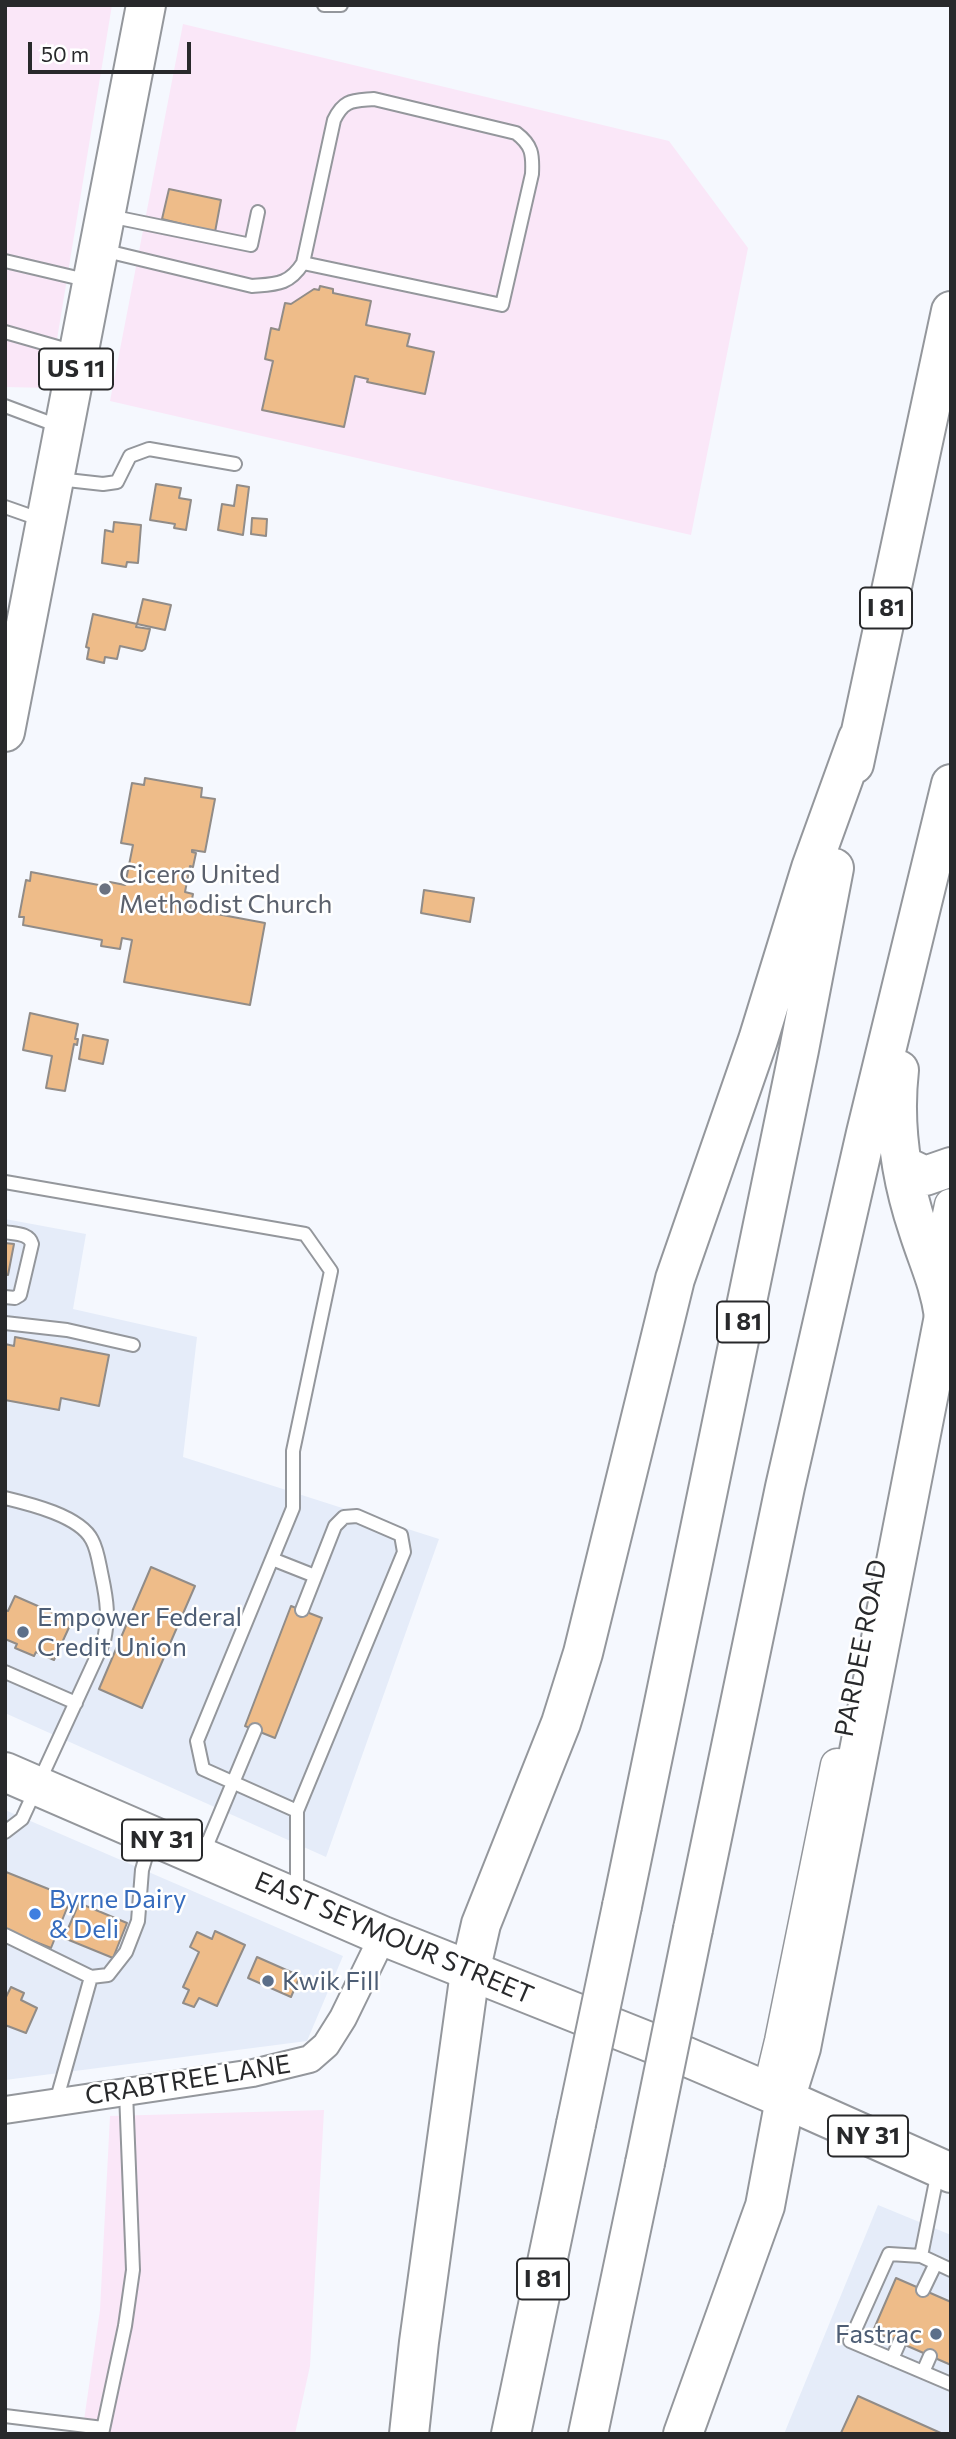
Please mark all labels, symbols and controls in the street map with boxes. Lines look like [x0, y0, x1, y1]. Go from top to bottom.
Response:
scale bar [32, 28, 194, 72]
text: 50 m [41, 41, 89, 66]
road number: US 11 [39, 348, 113, 390]
road number: I 81 [860, 588, 912, 628]
place label: Cicero United Methodist Church [119, 858, 332, 920]
marker: Cicero United Methodist Church [97, 881, 113, 897]
road number: I 81 [717, 1302, 769, 1342]
street label: PARDEE ROAD [829, 1557, 893, 1739]
place label: Empower Federal Credit Union [37, 1601, 242, 1662]
marker: Empower Federal Credit Union [15, 1624, 31, 1640]
road number: NY 31 [122, 1819, 202, 1860]
street label: EAST SEYMOUR STREET [250, 1865, 538, 2011]
place label: Byrne Dairy & Deli [49, 1883, 186, 1944]
marker: Byrne Dairy & Deli [27, 1906, 43, 1922]
place label: Kwik Fill [282, 1965, 380, 1997]
marker: Kwik Fill [260, 1973, 276, 1989]
street label: CRABTREE LANE [83, 2048, 293, 2112]
road number: NY 31 [828, 2116, 908, 2157]
road number: I 81 [517, 2258, 569, 2300]
place label: Fastrac [835, 2318, 922, 2350]
marker: Fastrac [928, 2326, 944, 2342]

